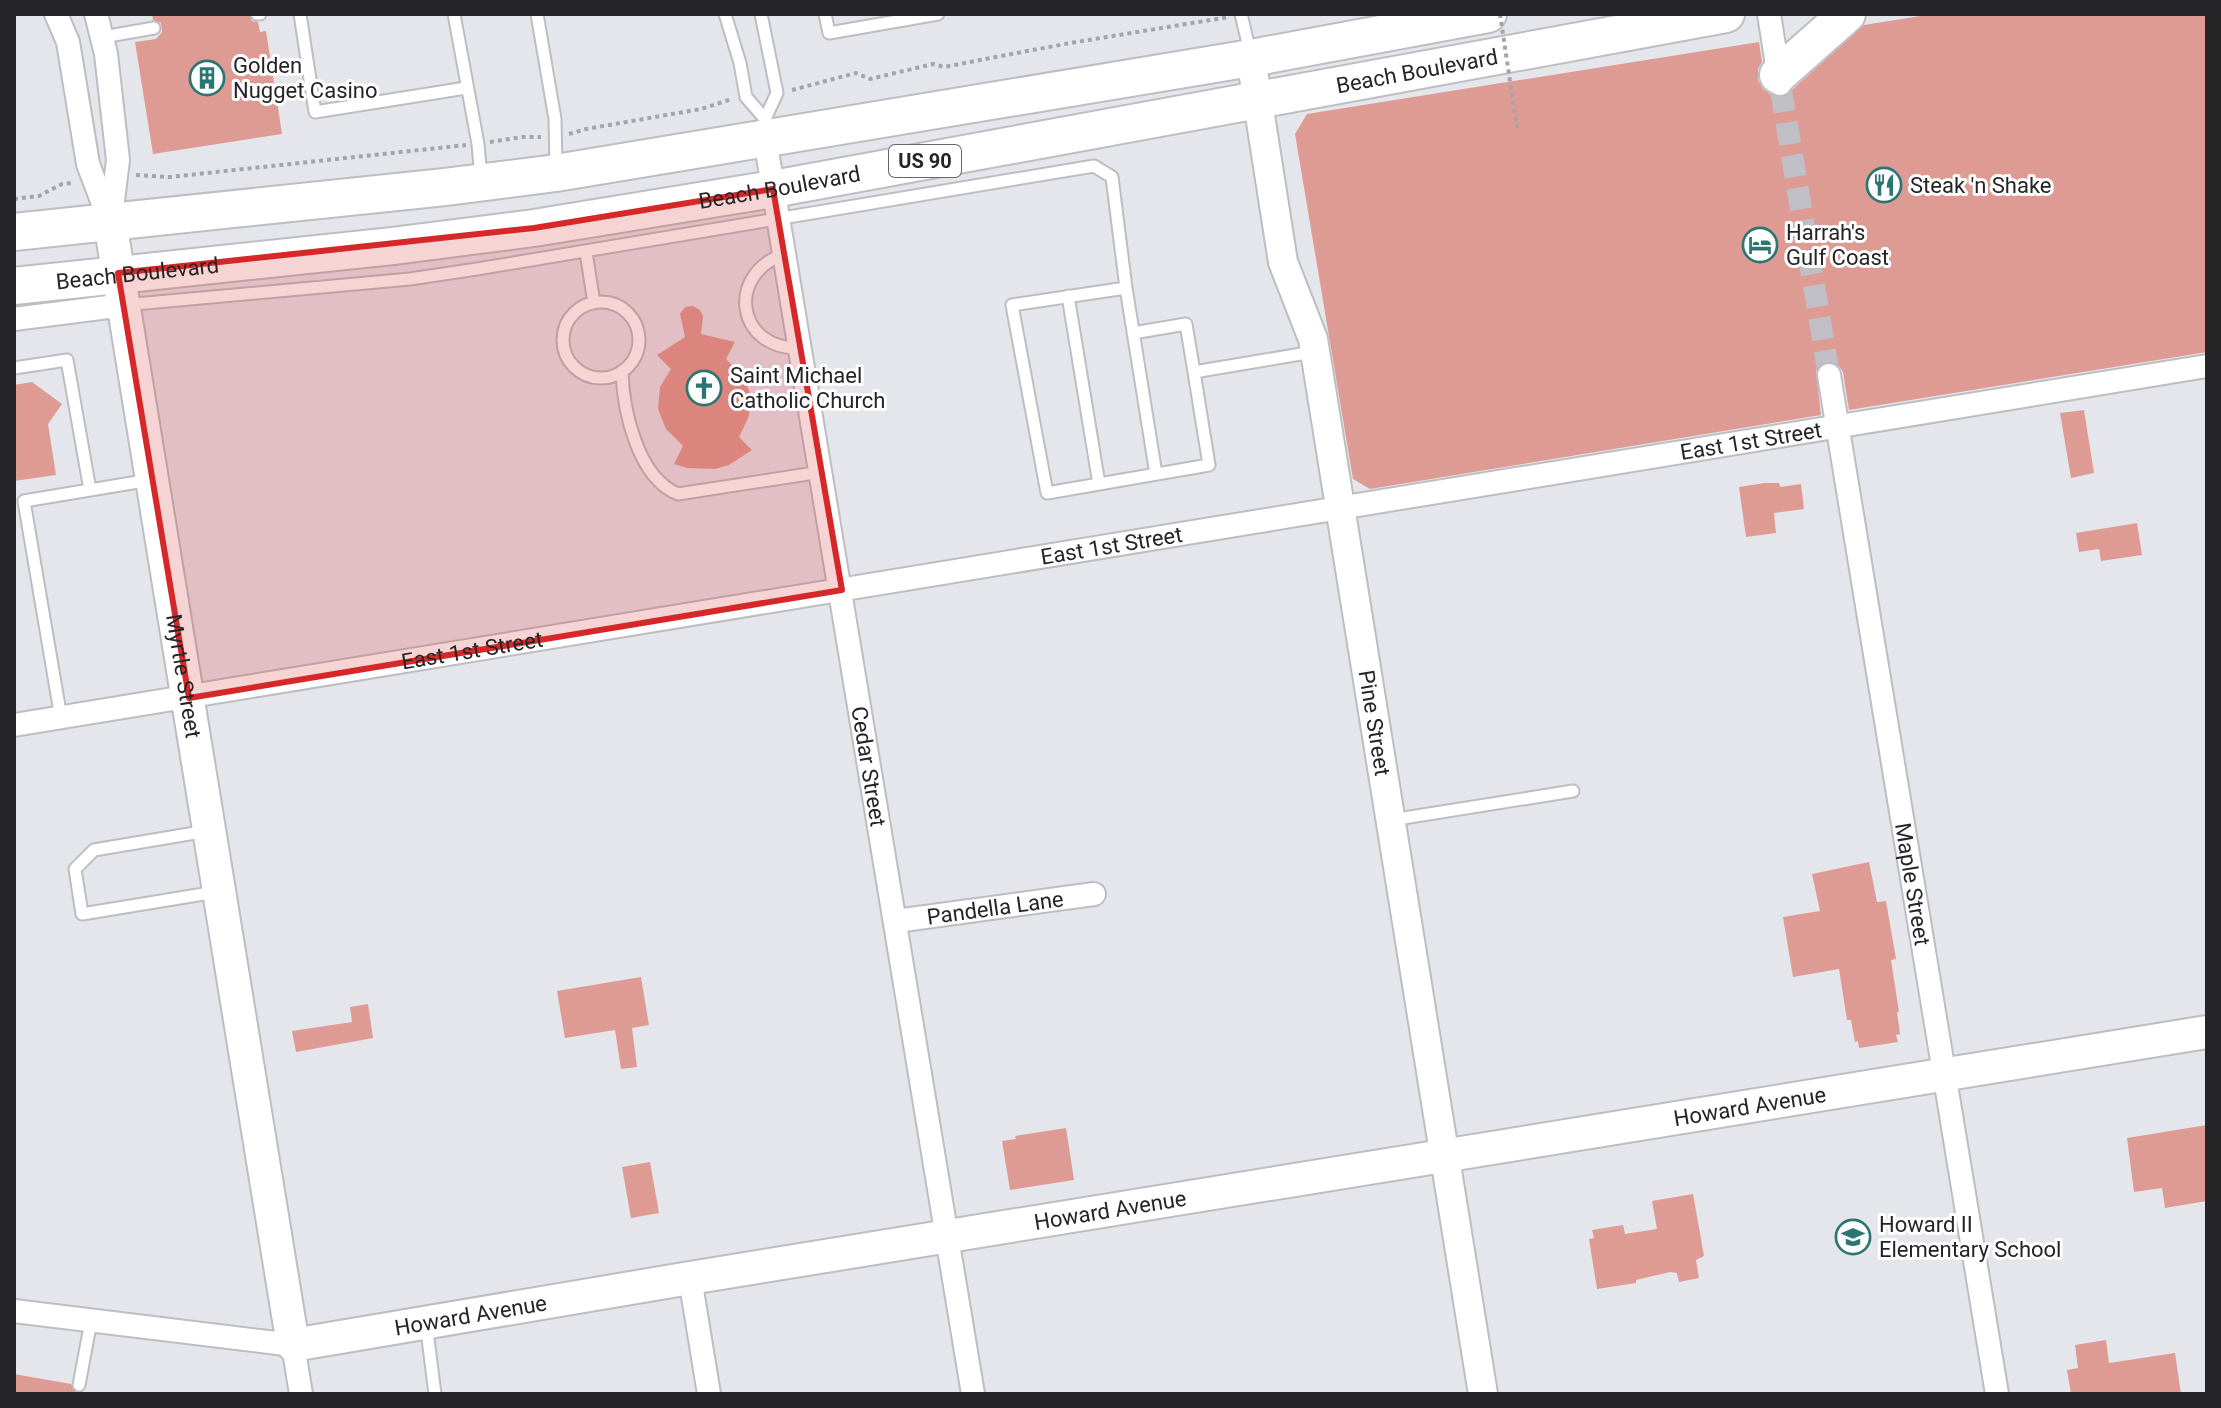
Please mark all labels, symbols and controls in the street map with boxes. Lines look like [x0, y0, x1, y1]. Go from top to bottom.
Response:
street label: Beach Boulevard [1334, 44, 1500, 98]
place label: Golden Nugget Casino [233, 53, 378, 103]
building icon: Golden Nugget Casino [188, 59, 226, 97]
road number: US 90 [889, 145, 961, 177]
street label: Beach Boulevard [697, 161, 862, 214]
restaurant icon: Steak 'n Shake [1865, 166, 1903, 204]
place label: Steak 'n Shake [1910, 173, 2052, 198]
place label: Harrah's Gulf Coast [1786, 220, 1889, 270]
hotel icon: Harrah's Gulf Coast [1741, 226, 1779, 264]
street label: Beach Boulevard [55, 252, 220, 295]
place label: Saint Michael Catholic Church [730, 363, 885, 413]
church icon: Saint Michael Catholic Church [685, 369, 723, 407]
street label: East 1st Street [1678, 417, 1824, 465]
street label: East 1st Street [1039, 522, 1184, 570]
street label: Myrtle Street [161, 612, 206, 740]
street label: East 1st Street [399, 627, 545, 674]
street label: Pine Street [1354, 668, 1395, 778]
street label: Cedar Street [846, 705, 891, 828]
street label: Maple Street [1890, 821, 1935, 947]
street label: Pandella Lane [925, 886, 1065, 930]
street label: Howard Avenue [1672, 1082, 1828, 1131]
street label: Howard Avenue [1032, 1186, 1188, 1235]
place label: Howard II Elementary School [1879, 1212, 2061, 1262]
school or university icon: Howard II Elementary School [1834, 1218, 1872, 1256]
street label: Howard Avenue [393, 1290, 549, 1341]

